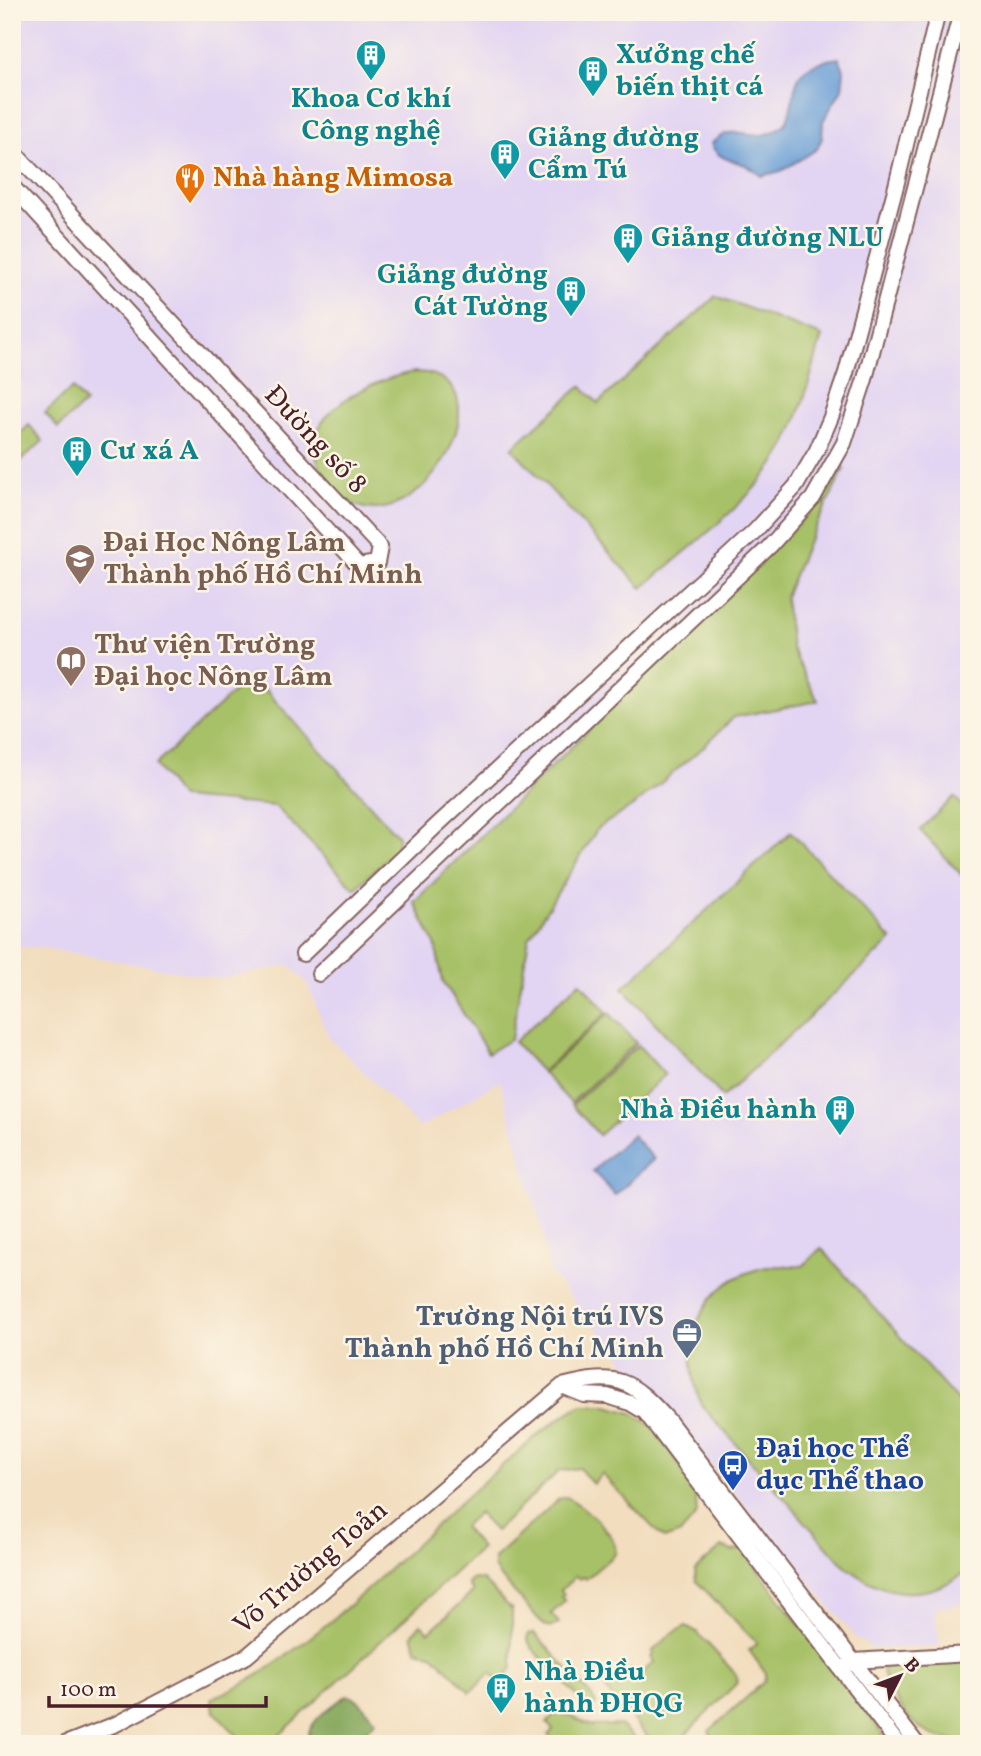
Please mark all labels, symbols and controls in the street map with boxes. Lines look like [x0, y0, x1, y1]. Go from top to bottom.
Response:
place label: Xưởng chế biến thịt cá [616, 36, 764, 107]
building icon: Khoa Cơ khí Công nghệ [354, 38, 388, 82]
building icon: Xưởng chế biến thịt cá [576, 54, 610, 98]
place label: Khoa Cơ khí Công nghệ [291, 80, 451, 151]
place label: Giảng đường Cẩm Tú [528, 119, 699, 190]
building icon: Giảng đường Cẩm Tú [488, 137, 522, 181]
place label: Nhà hàng Mimosa [213, 159, 453, 198]
restaurant icon: Nhà hàng Mimosa [173, 161, 207, 205]
place label: Giảng đường NLU [651, 219, 884, 258]
building icon: Giảng đường NLU [611, 221, 645, 265]
place label: Giảng đường Cát Tường [377, 256, 548, 327]
building icon: Giảng đường Cát Tường [554, 274, 588, 318]
street label: Đường số 8 [254, 377, 376, 503]
place label: Cư xá A [100, 432, 199, 471]
building icon: Cư xá A [60, 434, 94, 478]
place label: Đại Học Nông Lâm Thành phố Hồ Chí Minh [103, 524, 422, 595]
school or university icon: Đại Học Nông Lâm Thành phố Hồ Chí Minh [63, 542, 97, 586]
place label: Thư viện Trường Đại học Nông Lâm [94, 626, 333, 697]
library icon: Thư viện Trường Đại học Nông Lâm [54, 644, 88, 688]
place label: Nhà Điều hành [620, 1091, 817, 1130]
building icon: Nhà Điều hành [823, 1093, 857, 1137]
place label: Trường Nội trú IVS Thành phố Hồ Chí Minh [345, 1298, 664, 1369]
office icon: Trường Nội trú IVS Thành phố Hồ Chí Minh [670, 1316, 704, 1360]
place label: Đại học Thể dục Thể thao [756, 1430, 924, 1501]
bus stop icon: Đại học Thể dục Thể thao [716, 1448, 750, 1492]
street label: Võ Trường Toản [225, 1492, 397, 1644]
north arrow [866, 1640, 936, 1710]
place label: Nhà Điều hành ĐHQG [524, 1653, 683, 1724]
text: B [897, 1653, 925, 1679]
scale bar [49, 1665, 266, 1709]
building icon: Nhà Điều hành ĐHQG [484, 1671, 518, 1715]
text: 100 m [60, 1676, 117, 1705]

